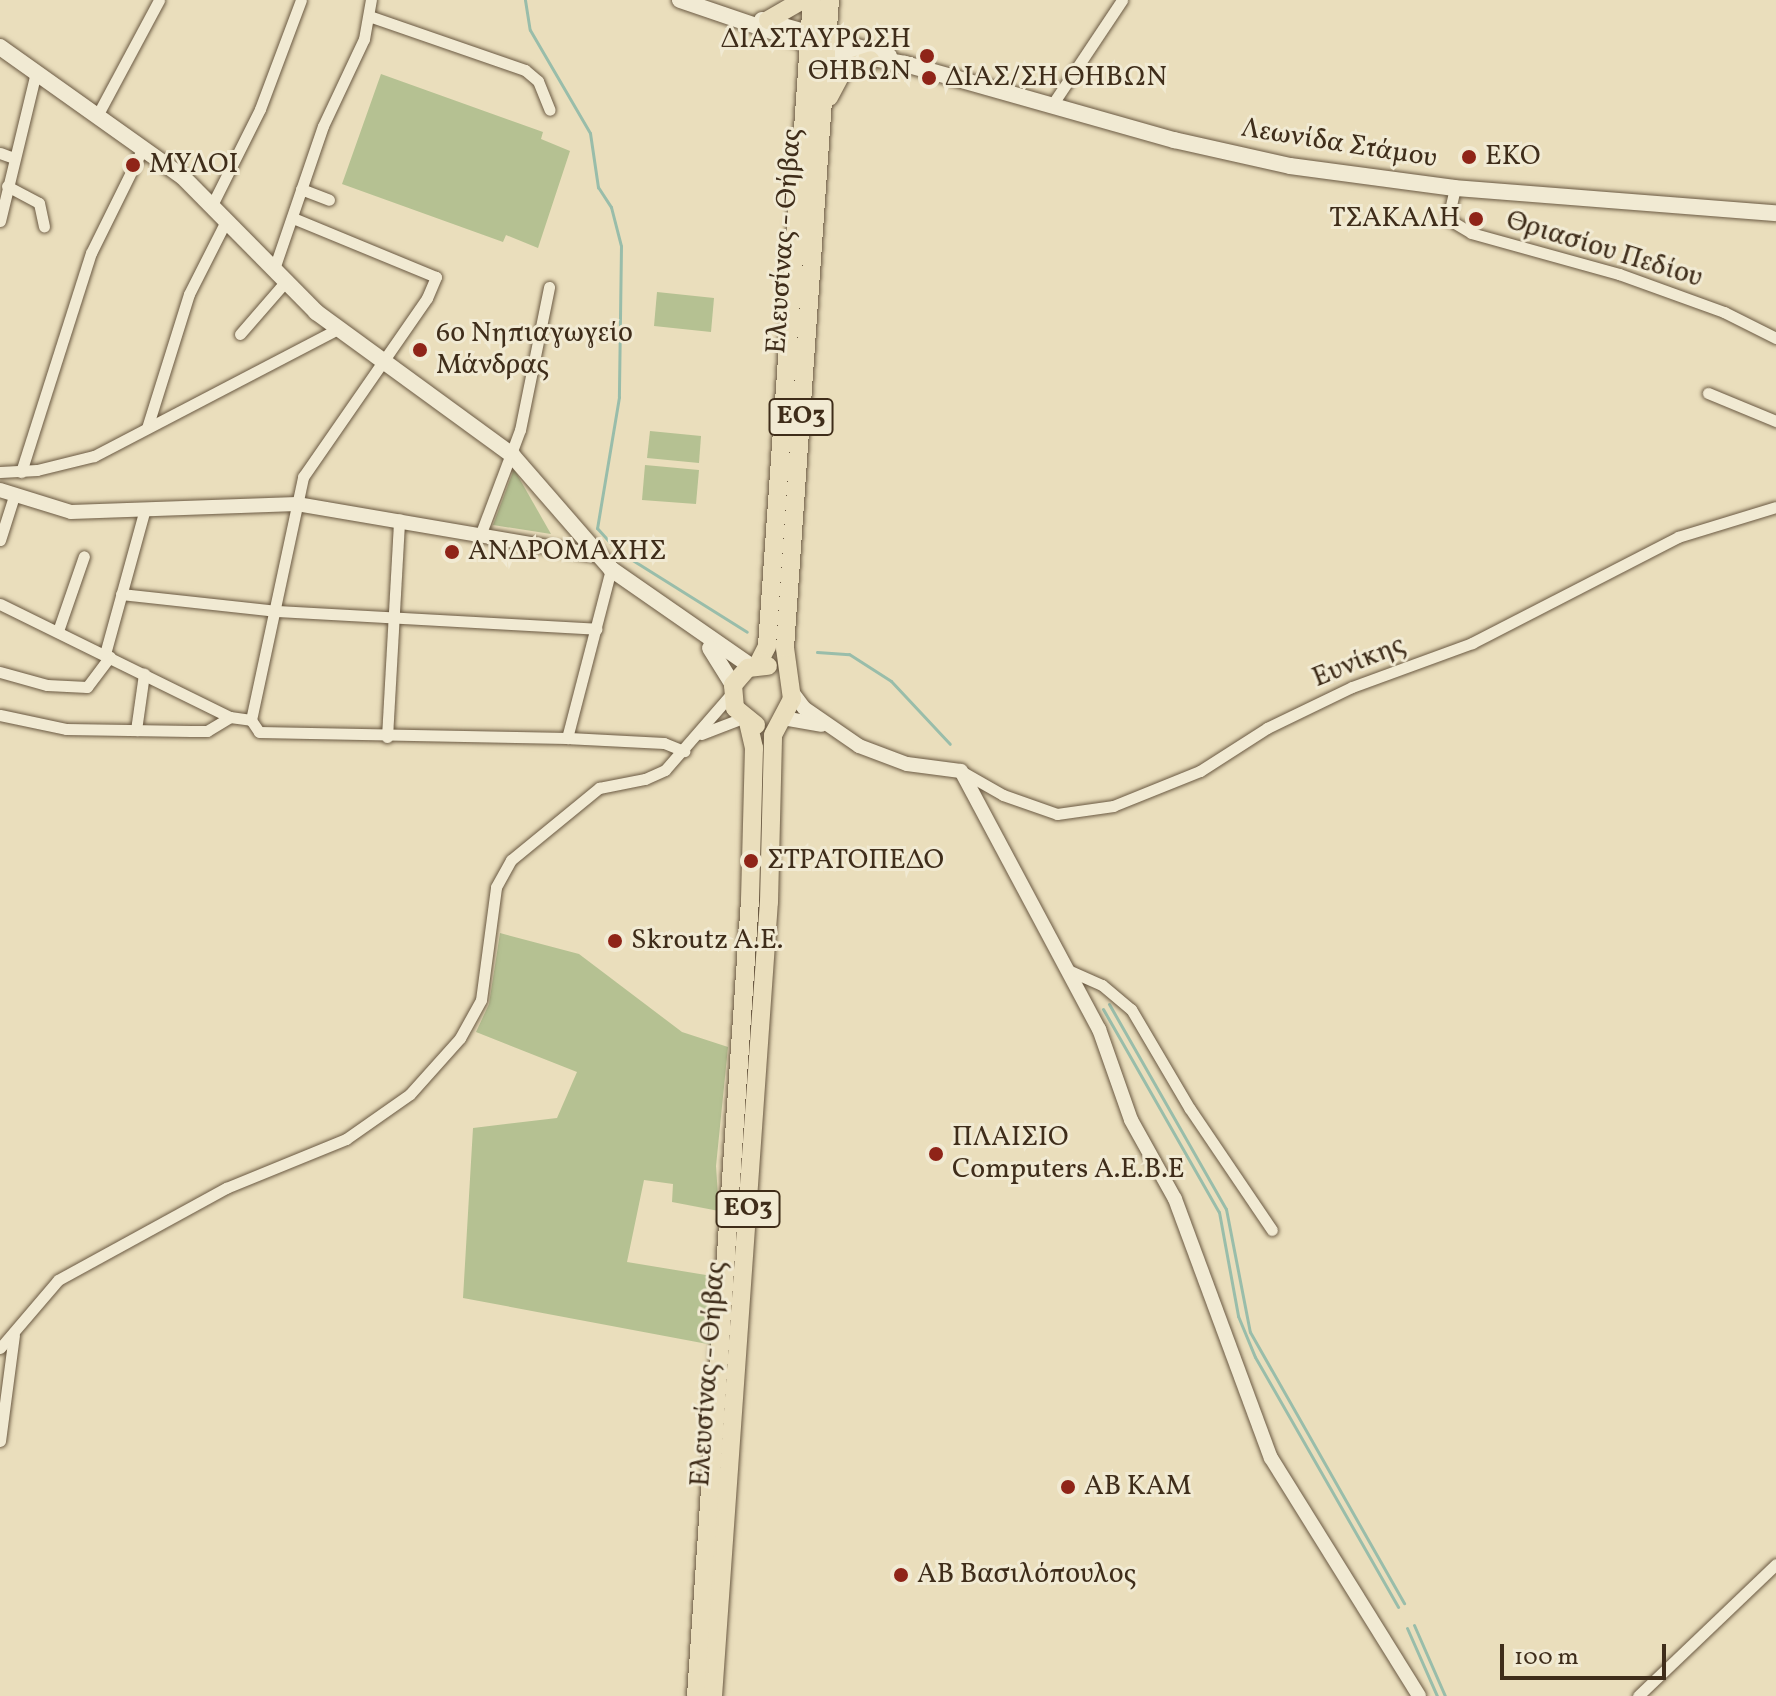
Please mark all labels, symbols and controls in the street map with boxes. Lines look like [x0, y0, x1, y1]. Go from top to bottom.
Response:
place label: ΔΙΑΣΤΑΥΡΩΣΗ ΘΗΒΩΝ [721, 23, 911, 89]
marker: ΔΙΑΣΤΑΥΡΩΣΗ ΘΗΒΩΝ [918, 47, 936, 65]
place label: ΔΙΑΣ/ΣΗ ΘΗΒΩΝ [945, 61, 1167, 95]
marker: ΔΙΑΣ/ΣΗ ΘΗΒΩΝ [920, 69, 938, 87]
street label: Λεωνίδα Στάμου [1239, 112, 1439, 176]
street label: Ελευσίνας - Θήβας [760, 127, 810, 355]
place label: EKO [1485, 140, 1540, 174]
place label: ΜΥΛΟΙ [149, 148, 238, 182]
marker: EKO [1460, 148, 1478, 166]
marker: ΜΥΛΟΙ [124, 156, 142, 174]
place label: ΤΣΑΚΑΛΗ [1329, 202, 1460, 236]
street label: Θριασίου Πεδίου [1502, 204, 1706, 296]
marker: ΤΣΑΚΑΛΗ [1467, 210, 1485, 228]
place label: 6ο Νηπιαγωγείο Μάνδρας [436, 317, 633, 383]
marker: 6ο Νηπιαγωγείο Μάνδρας [411, 341, 429, 359]
road number: ΕΟ3 [767, 395, 835, 439]
place label: ΑΝΔΡΟΜΑΧΗΣ [468, 535, 666, 569]
marker: ΑΝΔΡΟΜΑΧΗΣ [443, 543, 461, 561]
street label: Ευνίκης [1308, 628, 1410, 696]
place label: ΣΤΡΑΤΟΠΕΔΟ [767, 844, 944, 878]
marker: ΣΤΡΑΤΟΠΕΔΟ [742, 852, 760, 870]
place label: Skroutz Α.Ε. [631, 924, 783, 958]
marker: Skroutz Α.Ε. [606, 932, 624, 950]
place label: ΠΛΑΙΣΙΟ Computers Α.Ε.Β.Ε [952, 1121, 1185, 1187]
marker: ΠΛΑΙΣΙΟ Computers Α.Ε.Β.Ε [927, 1145, 945, 1163]
road number: ΕΟ3 [714, 1187, 782, 1231]
street label: Ελευσίνας - Θήβας [684, 1260, 734, 1488]
place label: ΑΒ ΚΑΜ [1084, 1470, 1192, 1504]
marker: ΑΒ ΚΑΜ [1059, 1478, 1077, 1496]
place label: ΑΒ Βασιλόπουλος [917, 1558, 1136, 1592]
marker: ΑΒ Βασιλόπουλος [892, 1566, 910, 1584]
scale bar [1504, 1628, 1670, 1678]
text: 100 m [1514, 1641, 1579, 1675]

